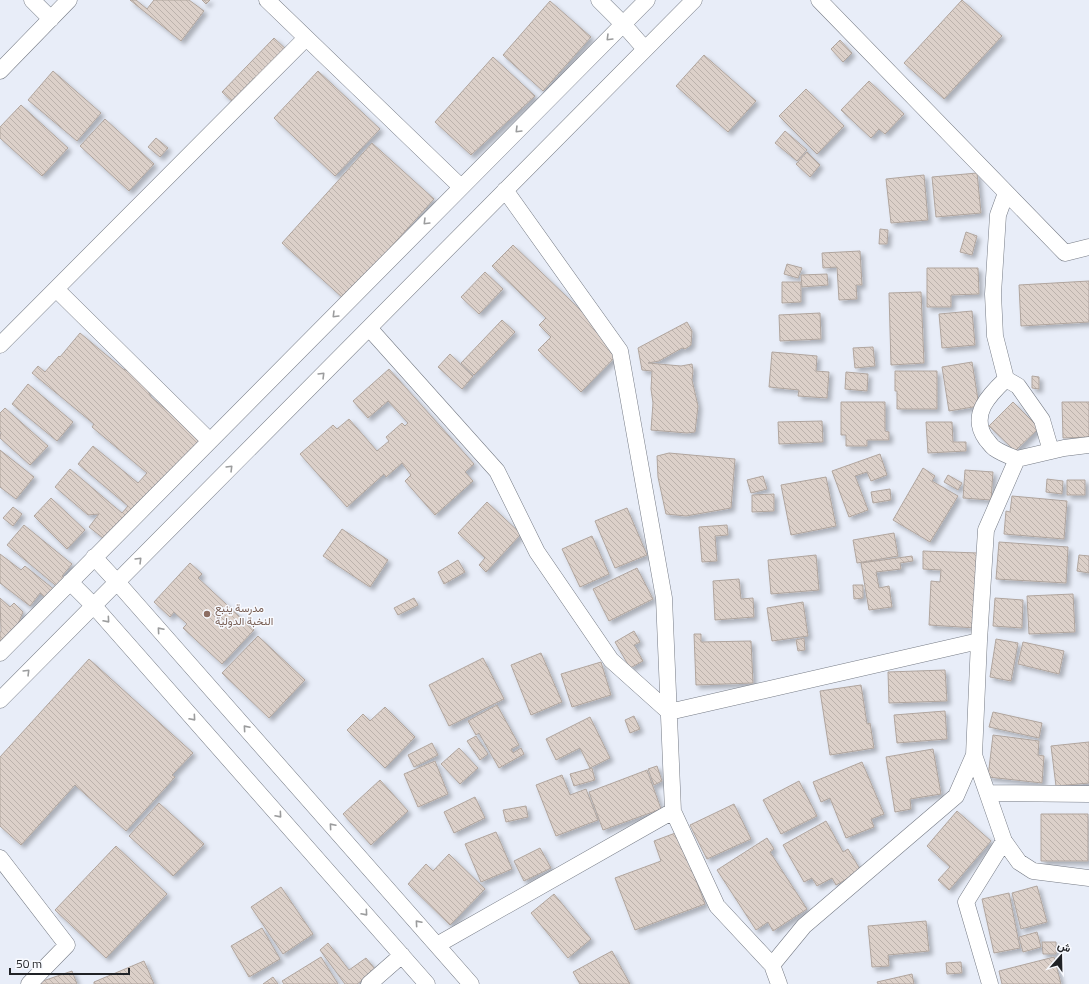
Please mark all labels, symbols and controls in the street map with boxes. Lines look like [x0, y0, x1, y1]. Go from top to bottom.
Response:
one-way arrow [606, 33, 614, 41]
one-way arrow [515, 125, 523, 133]
one-way arrow [423, 217, 431, 225]
one-way arrow [332, 310, 340, 318]
one-way arrow [317, 372, 325, 380]
one-way arrow [225, 465, 233, 473]
one-way arrow [134, 557, 142, 565]
place label: مدرسة ينبع النخبة الدولية [215, 600, 273, 629]
marker: مدرسة ينبع النخبة الدولية [202, 609, 212, 619]
one-way arrow [102, 615, 109, 623]
one-way arrow [158, 628, 165, 635]
one-way arrow [23, 669, 30, 677]
one-way arrow [188, 713, 195, 720]
one-way arrow [243, 725, 251, 733]
one-way arrow [274, 810, 281, 818]
one-way arrow [329, 823, 336, 830]
one-way arrow [360, 908, 367, 916]
one-way arrow [415, 920, 422, 928]
north arrow [1041, 936, 1081, 976]
text: ش [1055, 937, 1073, 956]
scale bar [10, 950, 129, 976]
text: 50 m [16, 954, 42, 973]

